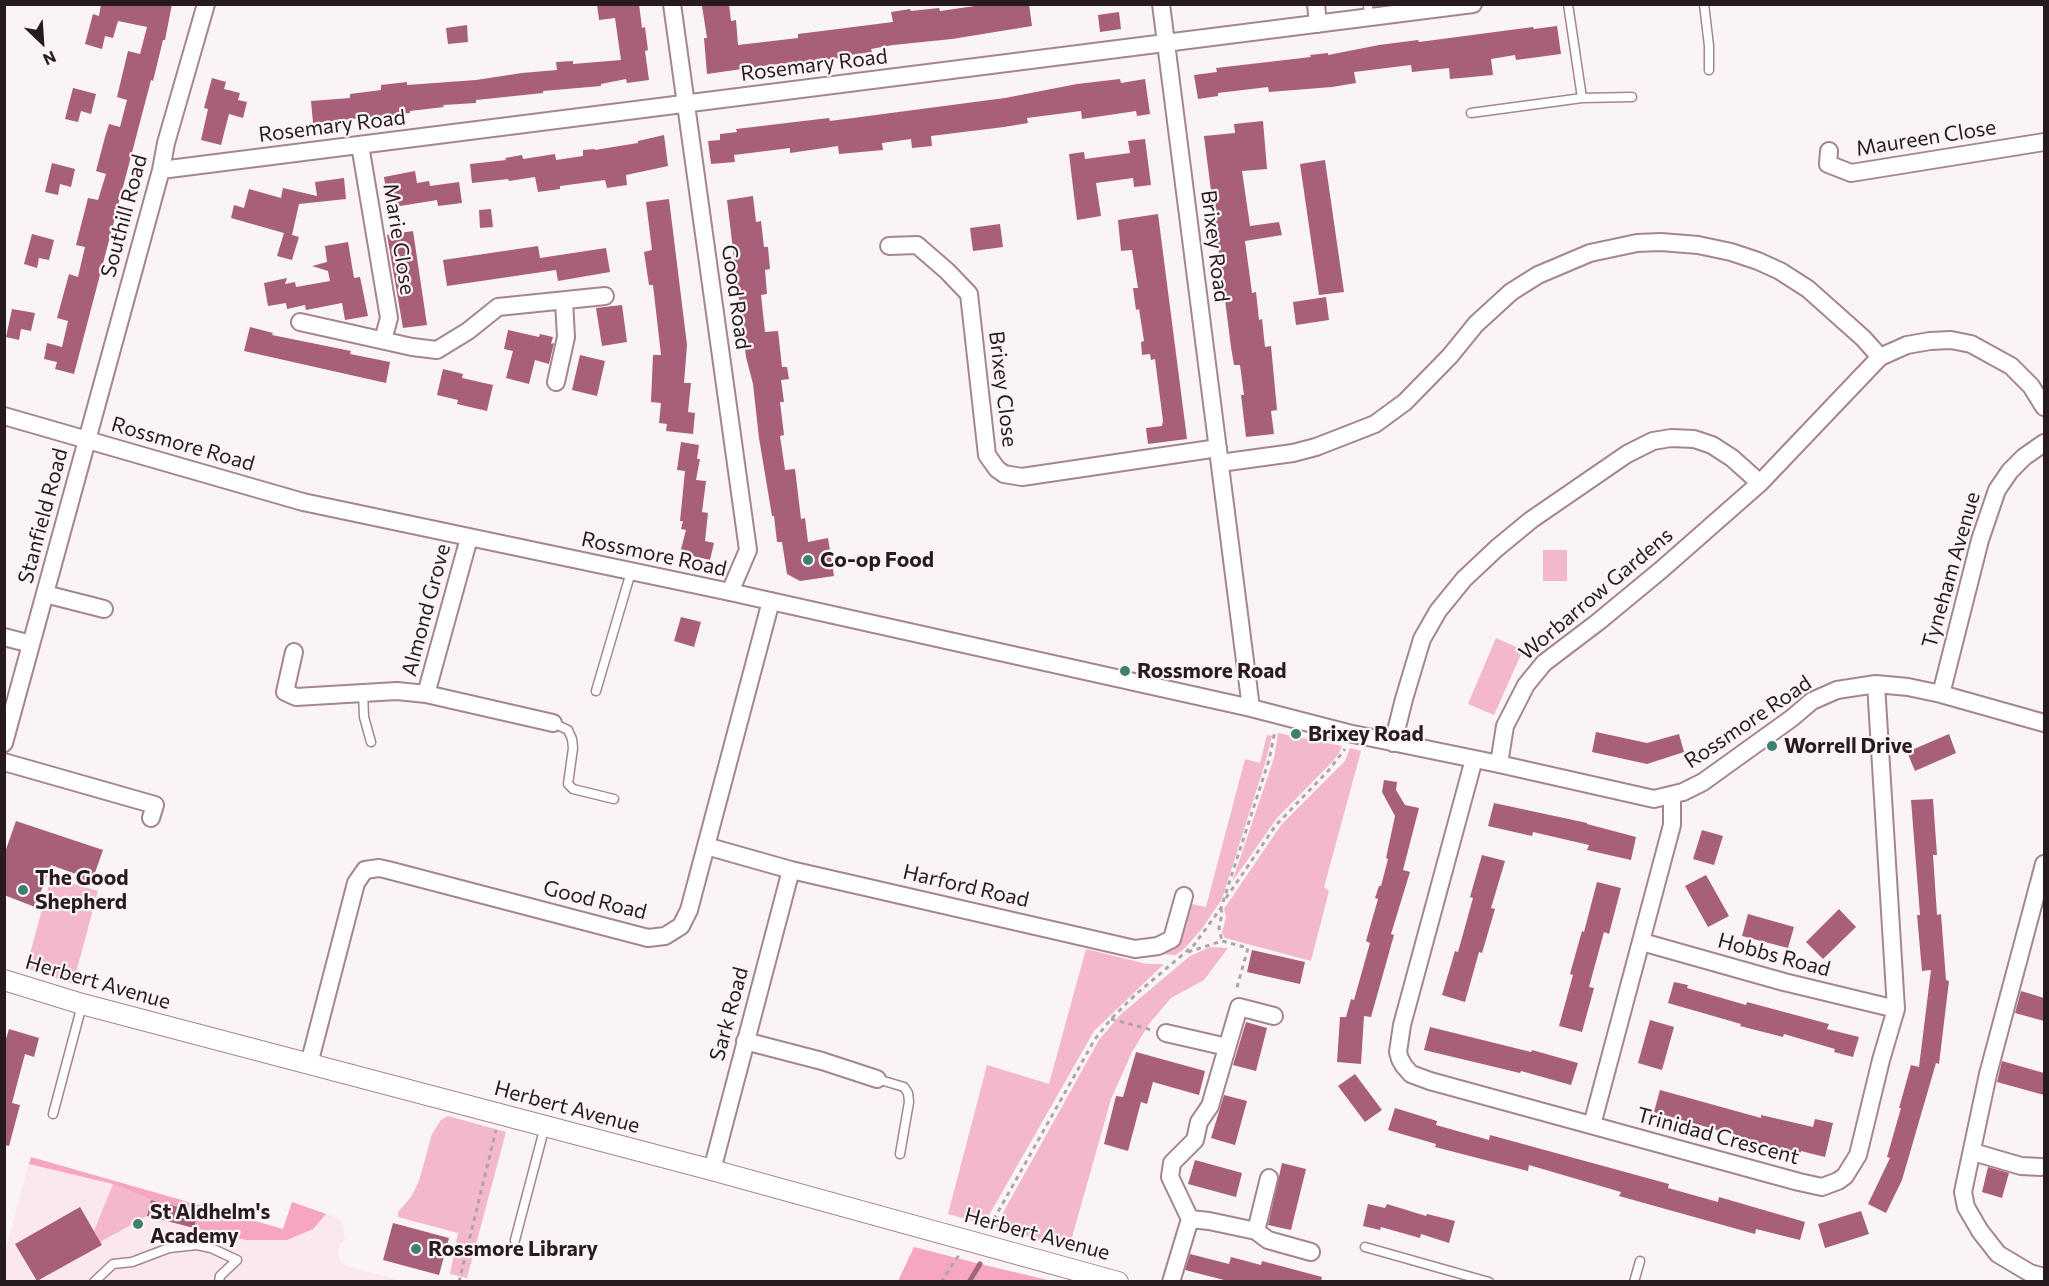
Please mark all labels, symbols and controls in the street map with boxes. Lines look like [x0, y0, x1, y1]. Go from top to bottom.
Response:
north arrow [12, 12, 72, 72]
street label: Rosemary Road [739, 43, 889, 87]
text: N [40, 48, 59, 70]
street label: Rosemary Road [257, 104, 407, 148]
street label: Maureen Close [1854, 114, 1998, 162]
street label: Southill Road [95, 152, 153, 280]
street label: Marie Close [378, 181, 420, 297]
street label: Brixey Road [1196, 188, 1234, 304]
street label: Good Road [716, 243, 756, 351]
street label: Brixey Close [983, 330, 1023, 448]
street label: Rossmore Road [108, 412, 258, 476]
street label: Stanfield Road [13, 446, 73, 586]
street label: Tyneham Avenue [1917, 489, 1985, 651]
street label: Worbarrow Gardens [1514, 522, 1678, 666]
street label: Rossmore Road [579, 526, 729, 582]
street label: Almond Grove [396, 541, 456, 679]
place label: Co-op Food [820, 547, 934, 573]
marker: Co-op Food [801, 553, 815, 567]
place label: Rossmore Road [1137, 658, 1287, 684]
marker: Rossmore Road [1118, 664, 1132, 678]
street label: Rossmore Road [1680, 670, 1816, 774]
place label: Brixey Road [1308, 721, 1424, 747]
marker: Brixey Road [1289, 727, 1303, 741]
place label: Worrell Drive [1784, 733, 1913, 759]
marker: Worrell Drive [1765, 739, 1779, 753]
street label: Harford Road [900, 859, 1032, 913]
place label: The Good Shepherd [35, 865, 128, 915]
street label: Good Road [541, 875, 649, 925]
marker: The Good Shepherd [16, 883, 30, 897]
street label: Hobbs Road [1715, 928, 1833, 982]
street label: Herbert Avenue [23, 949, 173, 1015]
street label: Sark Road [704, 964, 754, 1064]
street label: Herbert Avenue [491, 1075, 643, 1139]
street label: Trinidad Crescent [1634, 1102, 1802, 1170]
place label: St Aldhelm's Academy [150, 1199, 270, 1249]
street label: Herbert Avenue [961, 1202, 1113, 1266]
marker: St Aldhelm's Academy [131, 1217, 145, 1231]
place label: Rossmore Library [428, 1236, 598, 1262]
marker: Rossmore Library [409, 1242, 423, 1256]

